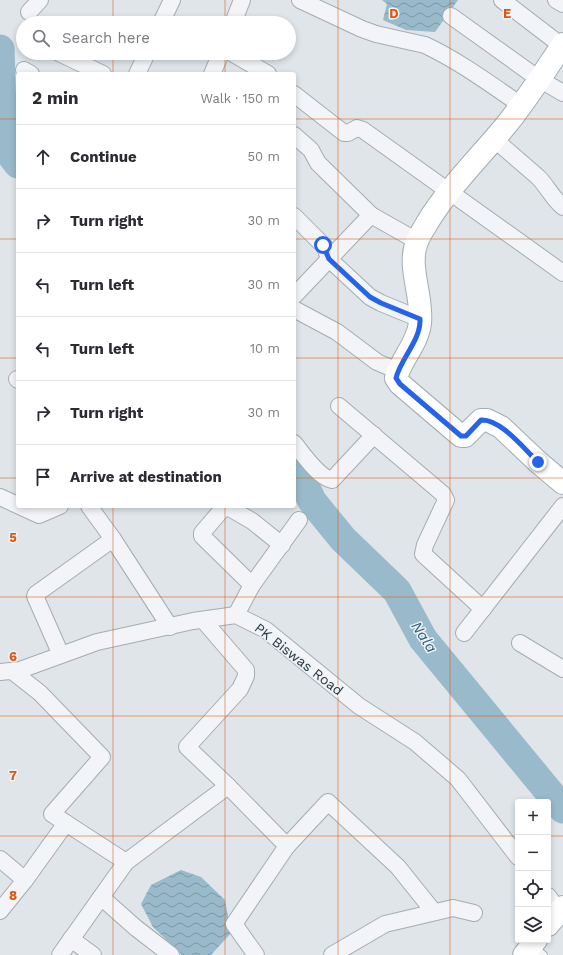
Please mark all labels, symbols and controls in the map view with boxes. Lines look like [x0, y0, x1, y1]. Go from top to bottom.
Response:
text: D [389, 6, 399, 21]
text: E [503, 6, 511, 21]
search box [16, 16, 296, 60]
icon: search [30, 27, 52, 49]
text: Search here [62, 29, 150, 47]
text: 2 min [32, 88, 78, 108]
text: Walk · 150 m [201, 91, 280, 106]
icon: ahead [32, 146, 54, 168]
text: Continue [70, 148, 137, 166]
text: 50 m [248, 149, 280, 164]
icon: right [32, 210, 54, 232]
text: Turn right [70, 212, 143, 230]
text: 30 m [248, 213, 280, 228]
route start [314, 236, 332, 254]
icon: left [32, 274, 54, 296]
text: Turn left [70, 276, 134, 294]
text: 30 m [248, 277, 280, 292]
icon: left [32, 338, 54, 360]
text: Turn left [70, 340, 134, 358]
text: 10 m [250, 341, 280, 356]
icon: right [32, 402, 54, 424]
text: Turn right [70, 404, 143, 422]
text: 30 m [248, 405, 280, 420]
route end [529, 453, 547, 471]
icon: arrive [32, 466, 54, 488]
text: Arrive at destination [70, 468, 222, 486]
text: 5 [9, 530, 17, 545]
water label: Nala [407, 618, 441, 656]
street label: PK Biswas Road [252, 619, 346, 699]
text: 6 [9, 649, 17, 664]
text: 7 [9, 768, 17, 783]
map controls [515, 799, 551, 943]
button: + [515, 799, 551, 835]
button: − [515, 835, 551, 871]
button: locate [515, 871, 551, 907]
text: 8 [9, 888, 17, 903]
button: layers [515, 907, 551, 943]

